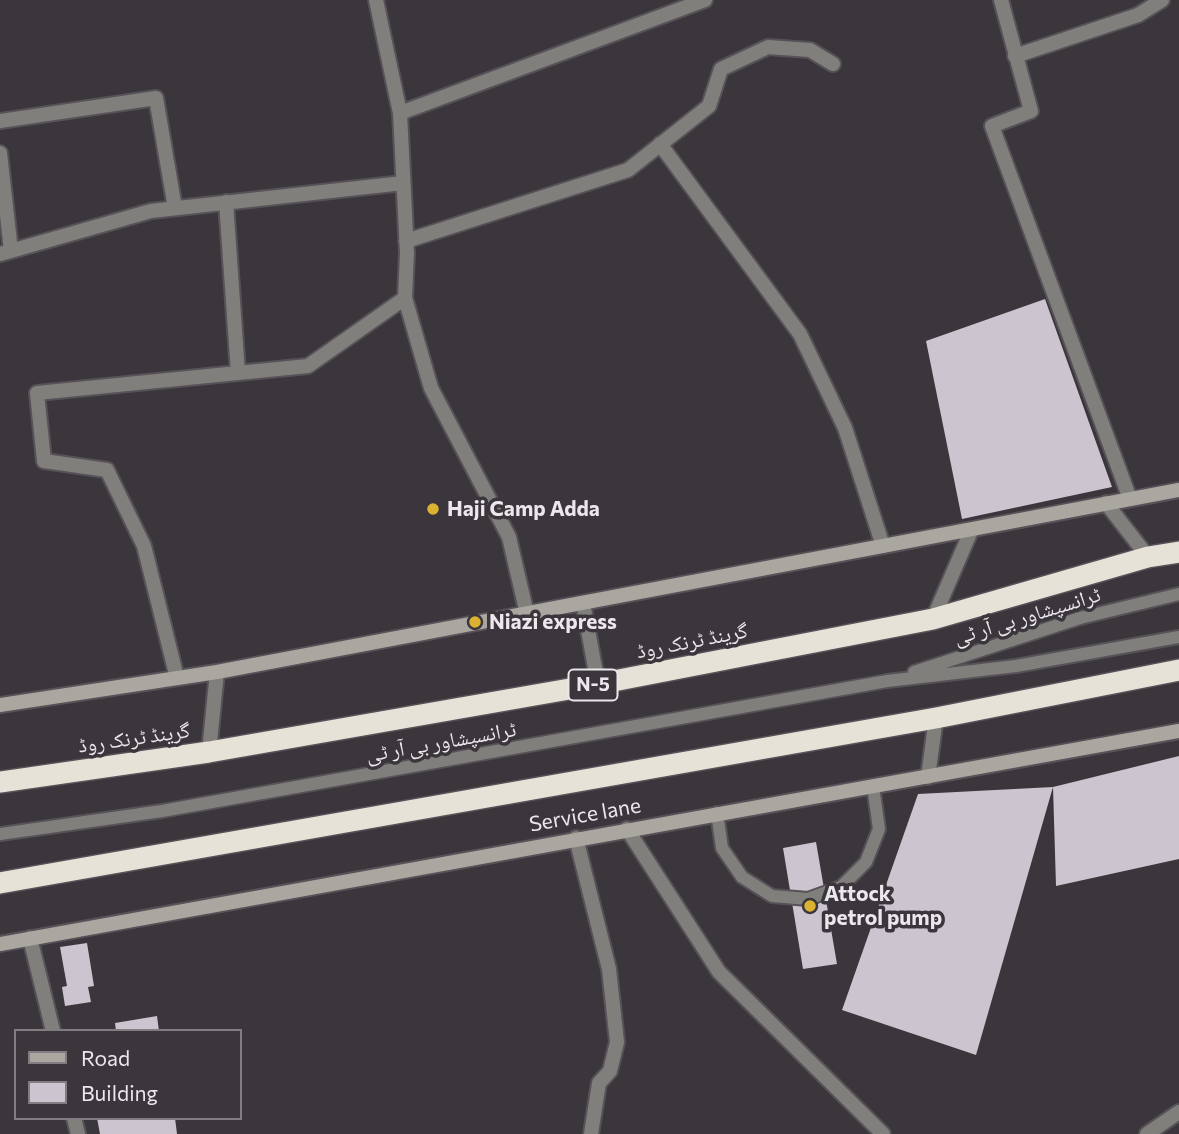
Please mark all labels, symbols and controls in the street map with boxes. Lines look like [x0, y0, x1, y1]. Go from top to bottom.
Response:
place label: Haji Camp Adda [447, 496, 600, 522]
marker: Haji Camp Adda [425, 501, 441, 517]
street label: ٹرانسپشاور بی آر ٹی [951, 582, 1103, 650]
place label: Niazi express [489, 609, 617, 635]
marker: Niazi express [467, 614, 483, 630]
street label: گرینڈ ٹرنک روڈ [634, 618, 750, 664]
road number: N-5 [568, 670, 618, 700]
street label: ٹرانسپشاور بی آر ٹی [364, 716, 518, 768]
street label: گرینڈ ٹرنک روڈ [76, 718, 192, 758]
street label: Service lane [527, 793, 643, 837]
place label: Attock petrol pump [824, 881, 942, 931]
marker: Attock petrol pump [802, 898, 818, 914]
legend [14, 1029, 242, 1120]
text: Road [81, 1045, 130, 1070]
text: Building [81, 1080, 158, 1105]

